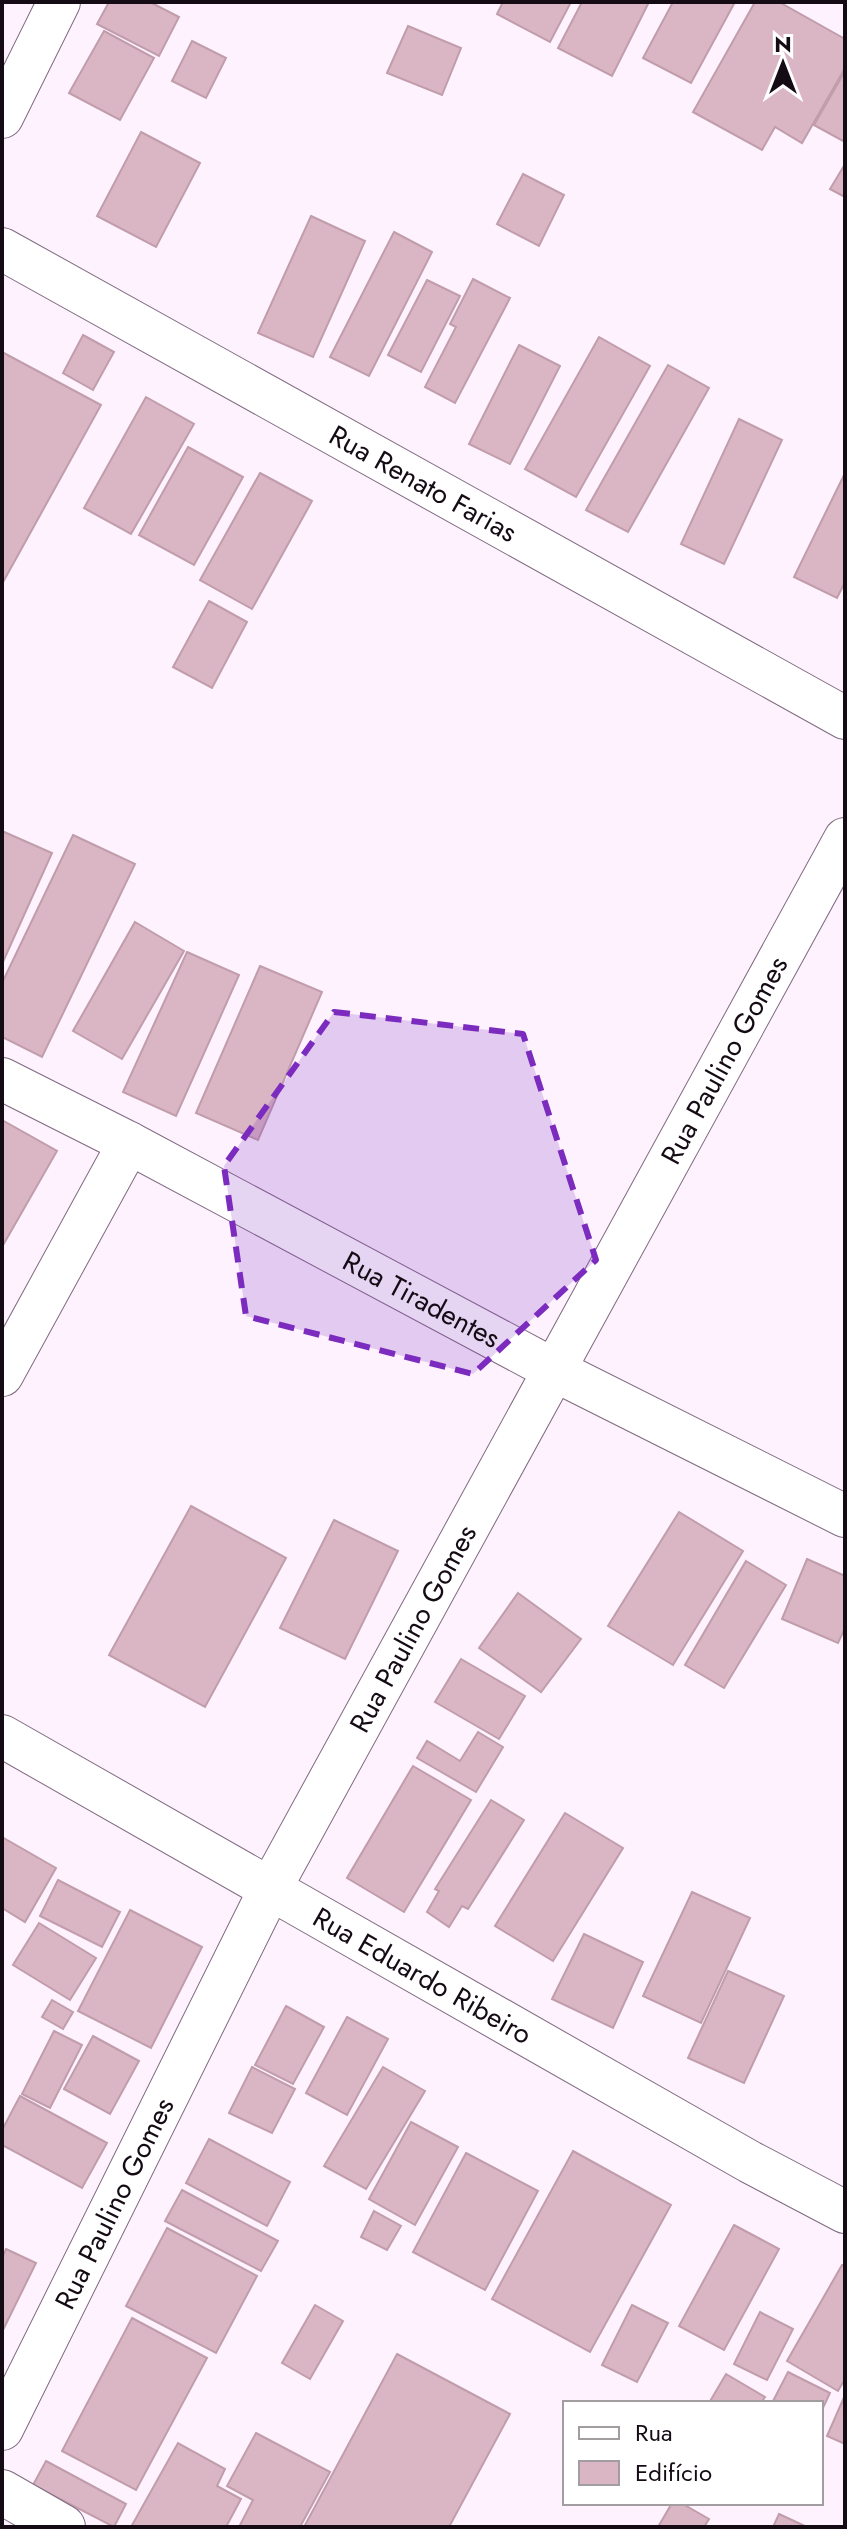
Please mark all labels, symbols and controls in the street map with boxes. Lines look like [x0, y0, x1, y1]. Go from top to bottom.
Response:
north arrow [743, 24, 823, 104]
text: N [774, 28, 792, 60]
street label: Rua Renato Farias [322, 415, 524, 553]
street label: Rua Paulino Gomes [651, 949, 798, 1172]
street label: Rua Tiradentes [335, 1241, 507, 1359]
street label: Rua Paulino Gomes [340, 1517, 487, 1740]
street label: Rua Eduardo Ribeiro [305, 1897, 539, 2055]
street label: Rua Paulino Gomes [45, 2091, 184, 2316]
legend [563, 2401, 823, 2505]
text: Rua [635, 2415, 673, 2450]
text: Edifício [635, 2455, 712, 2490]

